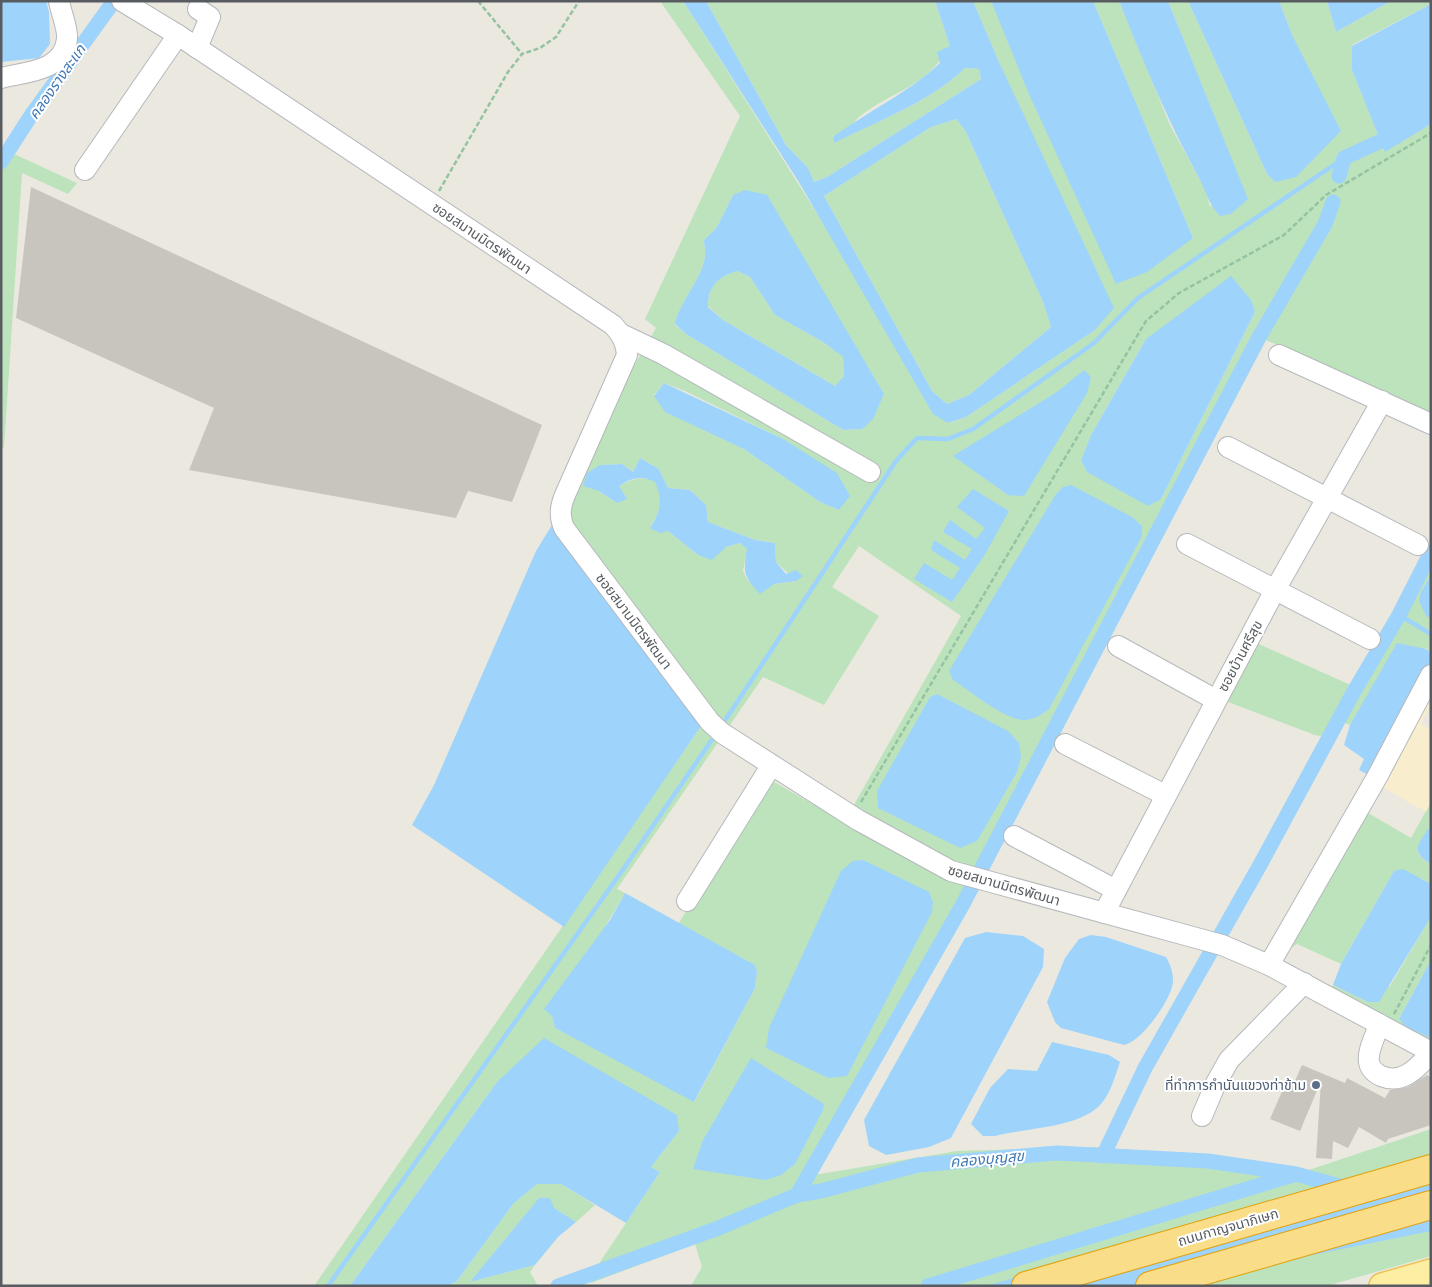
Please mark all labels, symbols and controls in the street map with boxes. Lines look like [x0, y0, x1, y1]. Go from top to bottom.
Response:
water label: คลองรางสะแก [25, 40, 90, 123]
street label: ซอยสมานมิตรพัฒนา [429, 199, 535, 277]
street label: ซอยสมานมิตรพัฒนา [593, 570, 675, 672]
street label: ซอยบ้านศรีสุข [1215, 618, 1266, 695]
street label: ซอยสมานมิตรพัฒนา [946, 861, 1062, 909]
place label: ที่ทำการกำนันแขวงท่าข้าม [1165, 1075, 1306, 1093]
marker: ที่ทำการกำนันแขวงท่าข้าม [1310, 1079, 1322, 1091]
water label: คลองบุญสุข [949, 1147, 1026, 1171]
street label: ถนนกาญจนาภิเษก [1176, 1205, 1280, 1249]

